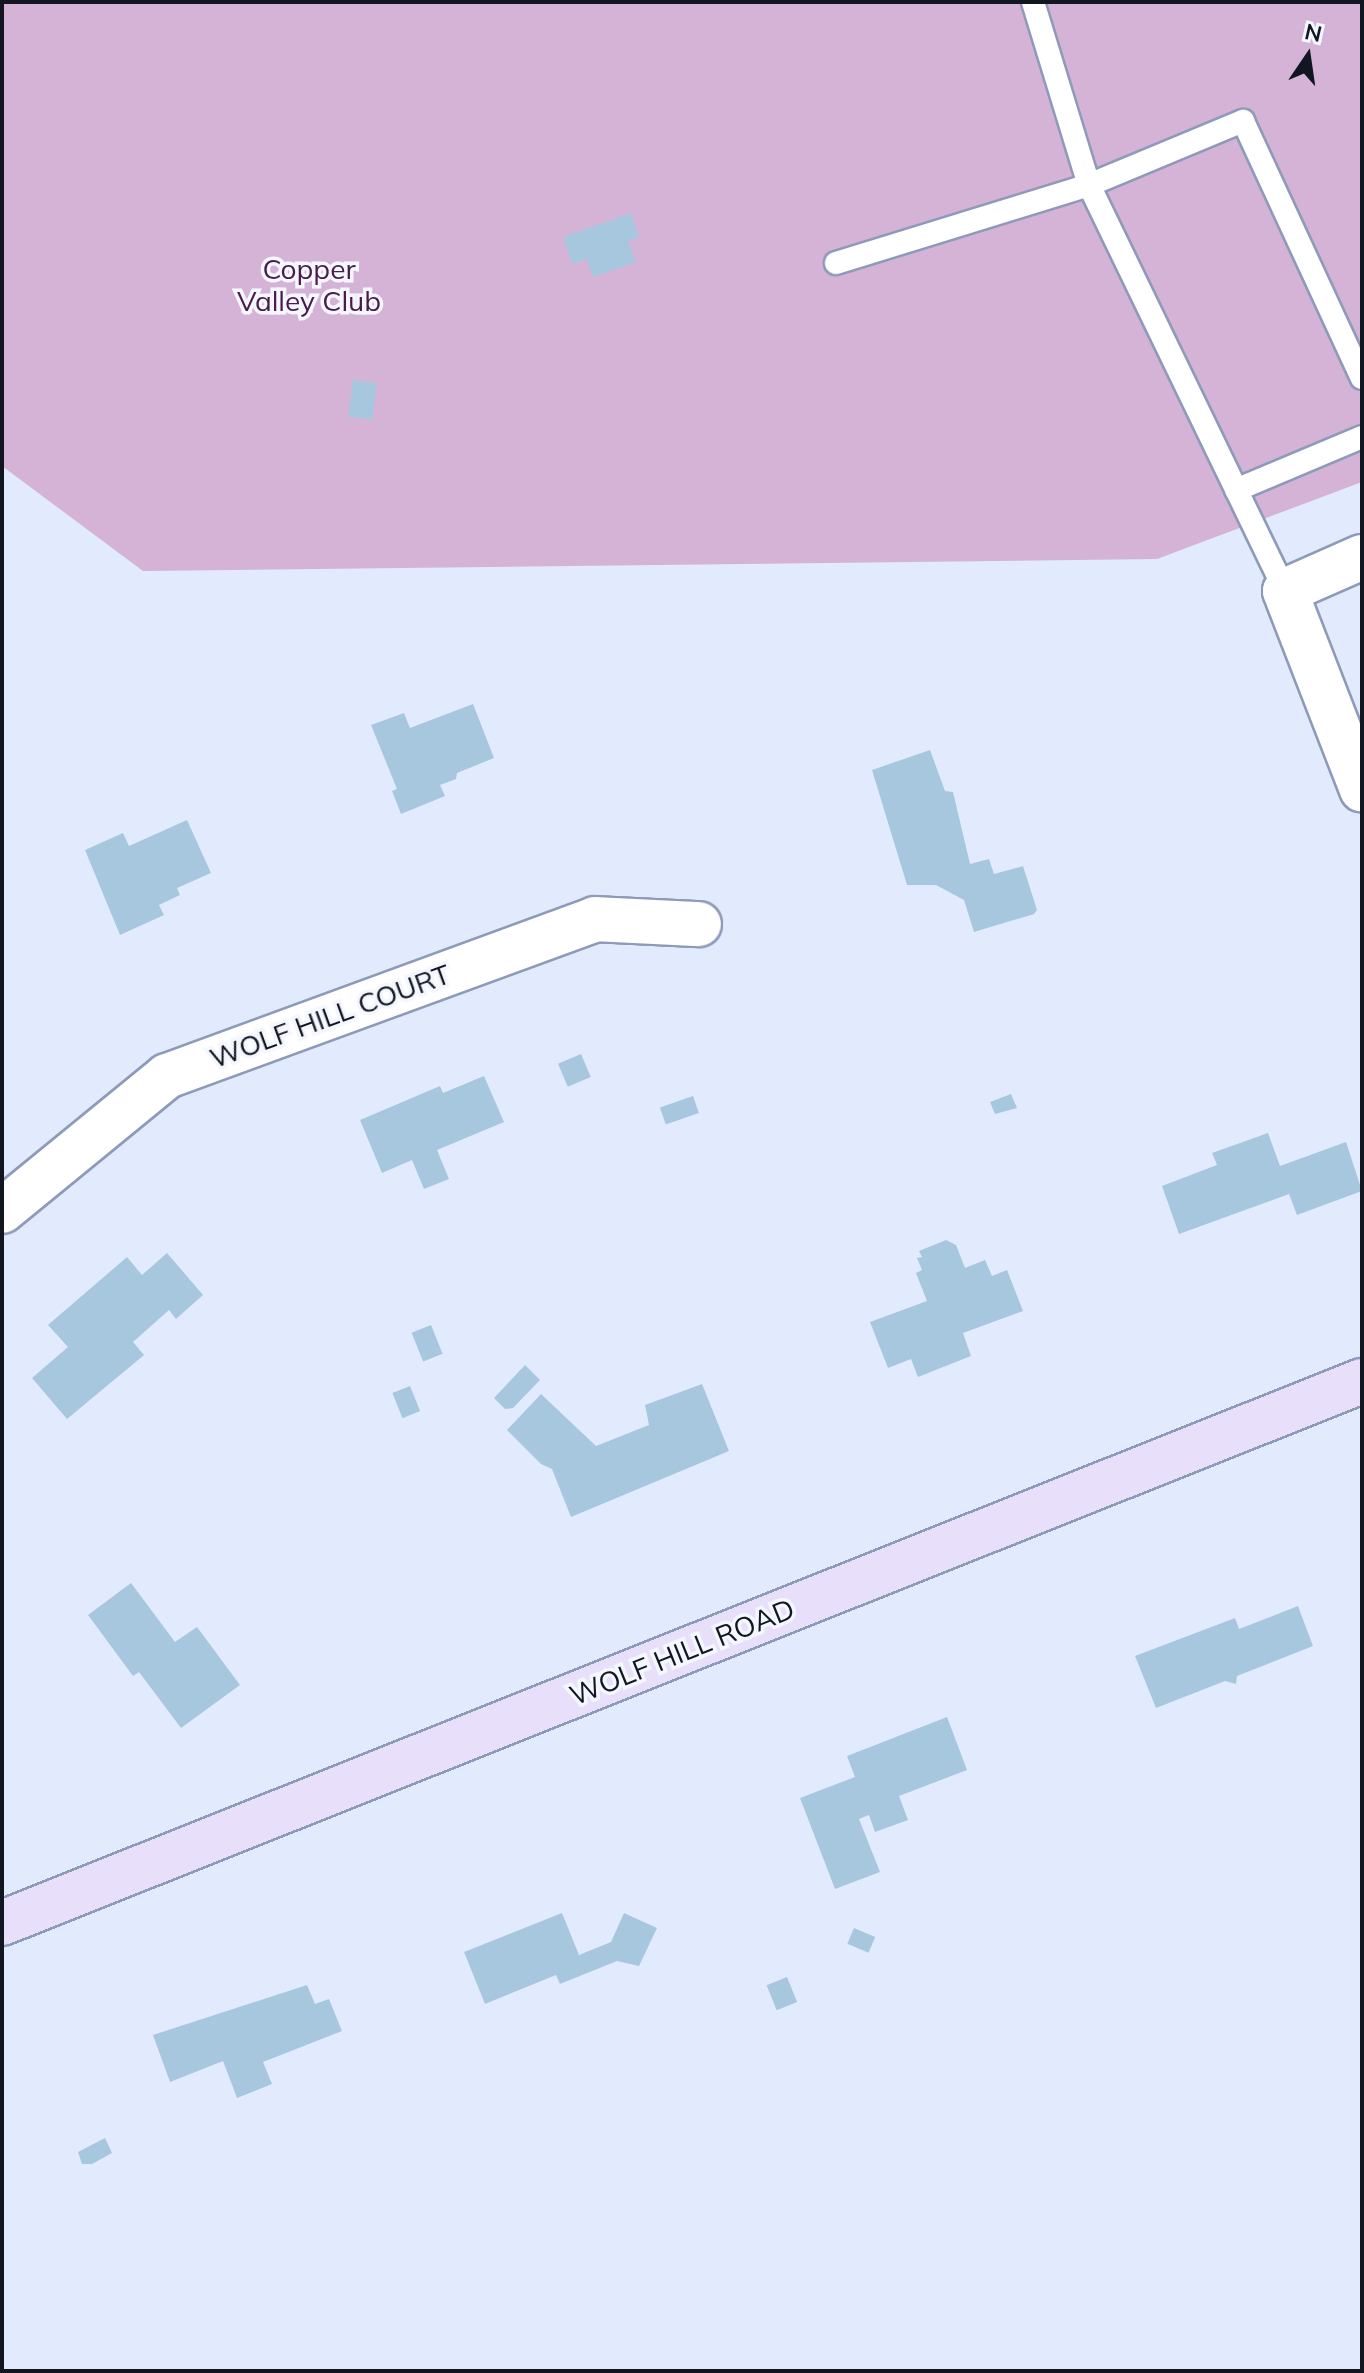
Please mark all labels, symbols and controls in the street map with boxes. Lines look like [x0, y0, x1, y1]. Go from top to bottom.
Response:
north arrow [1268, 16, 1348, 96]
text: N [1302, 17, 1325, 48]
park label: Copper Valley Club [237, 252, 381, 318]
street label: WOLF HILL COURT [205, 957, 455, 1075]
street label: WOLF HILL ROAD [565, 1592, 799, 1712]

